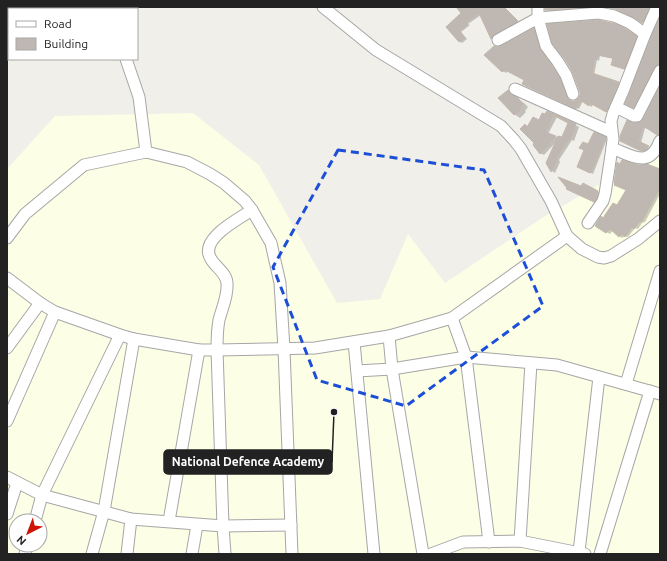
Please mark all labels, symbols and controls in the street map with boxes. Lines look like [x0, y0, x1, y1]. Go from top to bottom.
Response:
legend [8, 8, 138, 60]
text: Road [44, 17, 72, 30]
text: Building [44, 37, 88, 50]
callout: National Defence Academy [164, 450, 332, 474]
text: National Defence Academy [172, 455, 325, 468]
north arrow [8, 513, 48, 553]
text: N [14, 533, 28, 548]

